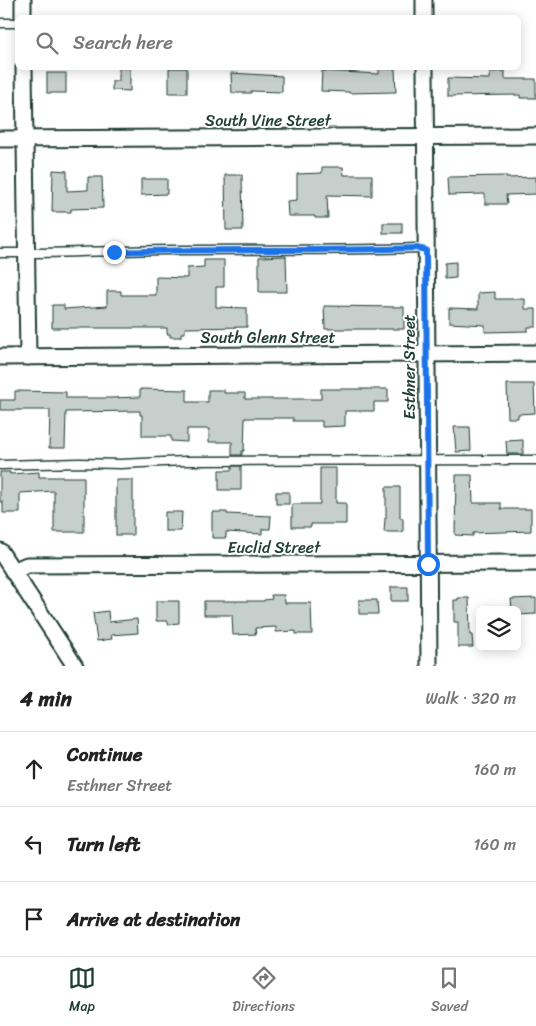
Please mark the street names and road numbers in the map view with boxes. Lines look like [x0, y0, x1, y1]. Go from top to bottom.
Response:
street label: South Vine Street [205, 106, 331, 135]
street label: Esthner Street [395, 314, 424, 420]
street label: South Glenn Street [201, 323, 335, 352]
street label: Euclid Street [228, 533, 321, 562]

